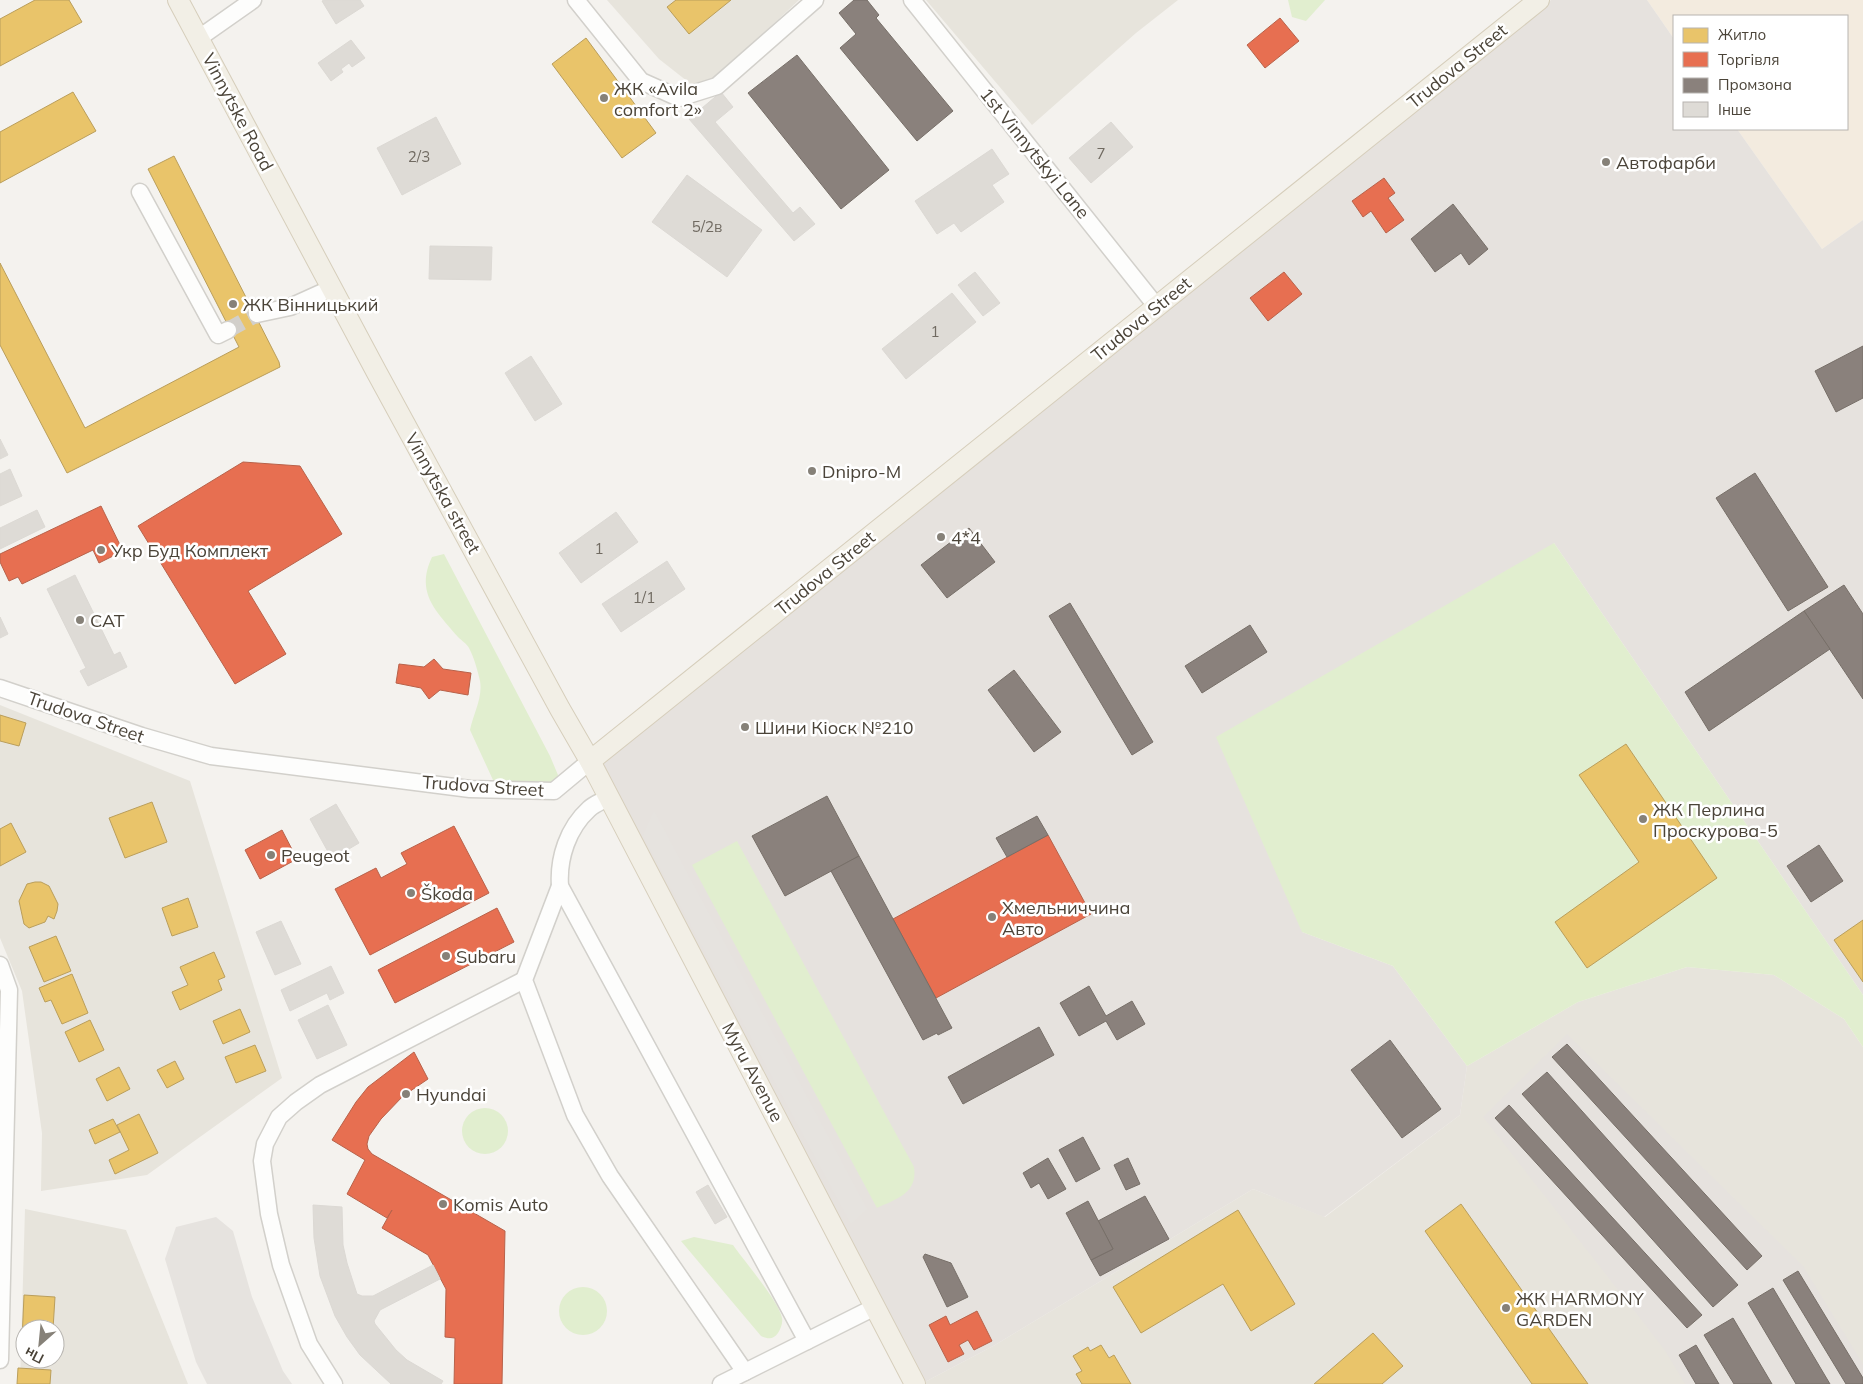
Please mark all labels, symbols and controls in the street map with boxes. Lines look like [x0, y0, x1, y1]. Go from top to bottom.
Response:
legend [1673, 15, 1848, 130]
street label: Trudova Street [1402, 19, 1512, 113]
text: Житло [1718, 25, 1766, 44]
street label: Vinnytske Road [197, 49, 279, 175]
text: Торгівля [1718, 50, 1780, 69]
text: Промзона [1718, 75, 1792, 94]
place label: ЖК «Avila comfort 2» [614, 77, 702, 121]
street label: 1st Vinnytskyi Lane [975, 83, 1095, 223]
marker: ЖК «Avila comfort 2» [598, 92, 610, 104]
text: Інше [1718, 100, 1751, 119]
house number: 7 [1096, 144, 1106, 163]
house number: 2/3 [408, 147, 430, 166]
place label: Автофарби [1616, 151, 1716, 174]
marker: Автофарби [1600, 156, 1612, 168]
house number: 5/2в [692, 217, 722, 236]
street label: Trudova Street [1086, 272, 1196, 366]
place label: ЖК Вінницький [243, 293, 378, 316]
marker: ЖК Вінницький [227, 298, 239, 310]
house number: 1 [930, 322, 940, 341]
street label: Vinnytska street [400, 428, 486, 558]
place label: Dnipro-M [822, 460, 901, 483]
marker: Dnipro-M [806, 465, 818, 477]
street label: Trudova Street [770, 526, 880, 620]
place label: 4*4 [951, 526, 981, 549]
marker: 4*4 [935, 531, 947, 543]
place label: Укр Буд Комплект [110, 539, 269, 562]
house number: 1 [594, 539, 604, 558]
marker: Укр Буд Комплект [95, 544, 107, 556]
house number: 1/1 [633, 588, 655, 607]
place label: САТ [90, 609, 125, 632]
marker: САТ [74, 614, 86, 626]
street label: Trudova Street [25, 686, 147, 748]
place label: Шини Кіоск №210 [755, 716, 914, 739]
marker: Шини Кіоск №210 [739, 721, 751, 733]
street label: Trudova Street [421, 770, 545, 802]
place label: ЖК Перлина Проскурова-5 [1653, 798, 1778, 842]
marker: ЖК Перлина Проскурова-5 [1637, 813, 1649, 825]
place label: Peugeot [281, 844, 350, 867]
marker: Peugeot [265, 849, 277, 861]
place label: Škoda [421, 882, 473, 905]
marker: Škoda [405, 887, 417, 899]
place label: Хмельниччина Авто [1002, 896, 1130, 940]
marker: Хмельниччина Авто [986, 911, 998, 923]
place label: Subaru [456, 945, 516, 968]
marker: Subaru [440, 950, 452, 962]
street label: Myru Avenue [717, 1018, 789, 1126]
place label: Hyundai [416, 1083, 486, 1106]
marker: Hyundai [400, 1088, 412, 1100]
place label: Komis Auto [453, 1193, 548, 1216]
marker: Komis Auto [437, 1198, 449, 1210]
place label: ЖК HARMONY GARDEN [1516, 1287, 1645, 1331]
marker: ЖК HARMONY GARDEN [1500, 1302, 1512, 1314]
north arrow [15, 1319, 65, 1369]
text: Пн [21, 1343, 47, 1368]

